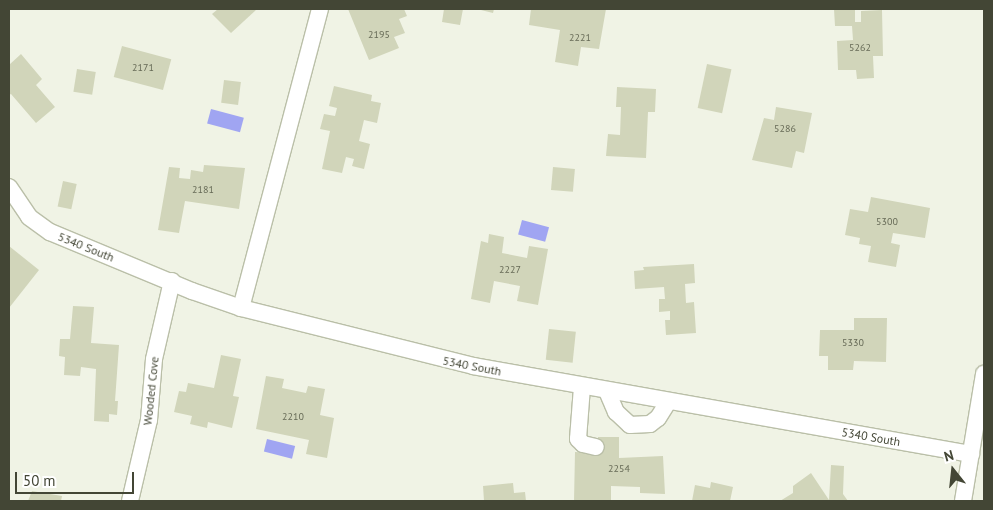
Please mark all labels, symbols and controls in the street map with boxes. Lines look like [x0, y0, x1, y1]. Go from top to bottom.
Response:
house number: 2195 [368, 29, 390, 41]
house number: 2221 [569, 32, 591, 44]
house number: 5262 [849, 42, 871, 54]
house number: 2171 [132, 62, 154, 74]
house number: 5286 [774, 123, 796, 135]
house number: 2181 [192, 184, 214, 196]
house number: 5300 [876, 216, 898, 228]
street label: 5340 South [56, 229, 116, 265]
house number: 2227 [499, 264, 521, 276]
house number: 5330 [842, 337, 864, 349]
street label: 5340 South [442, 353, 502, 379]
street label: Wooded Cove [140, 356, 162, 426]
house number: 2210 [282, 411, 304, 423]
street label: 5340 South [841, 425, 901, 449]
north arrow [928, 445, 978, 495]
text: N [942, 446, 956, 466]
scale bar [18, 462, 136, 494]
house number: 2254 [608, 463, 630, 475]
text: 50 m [23, 471, 56, 490]

